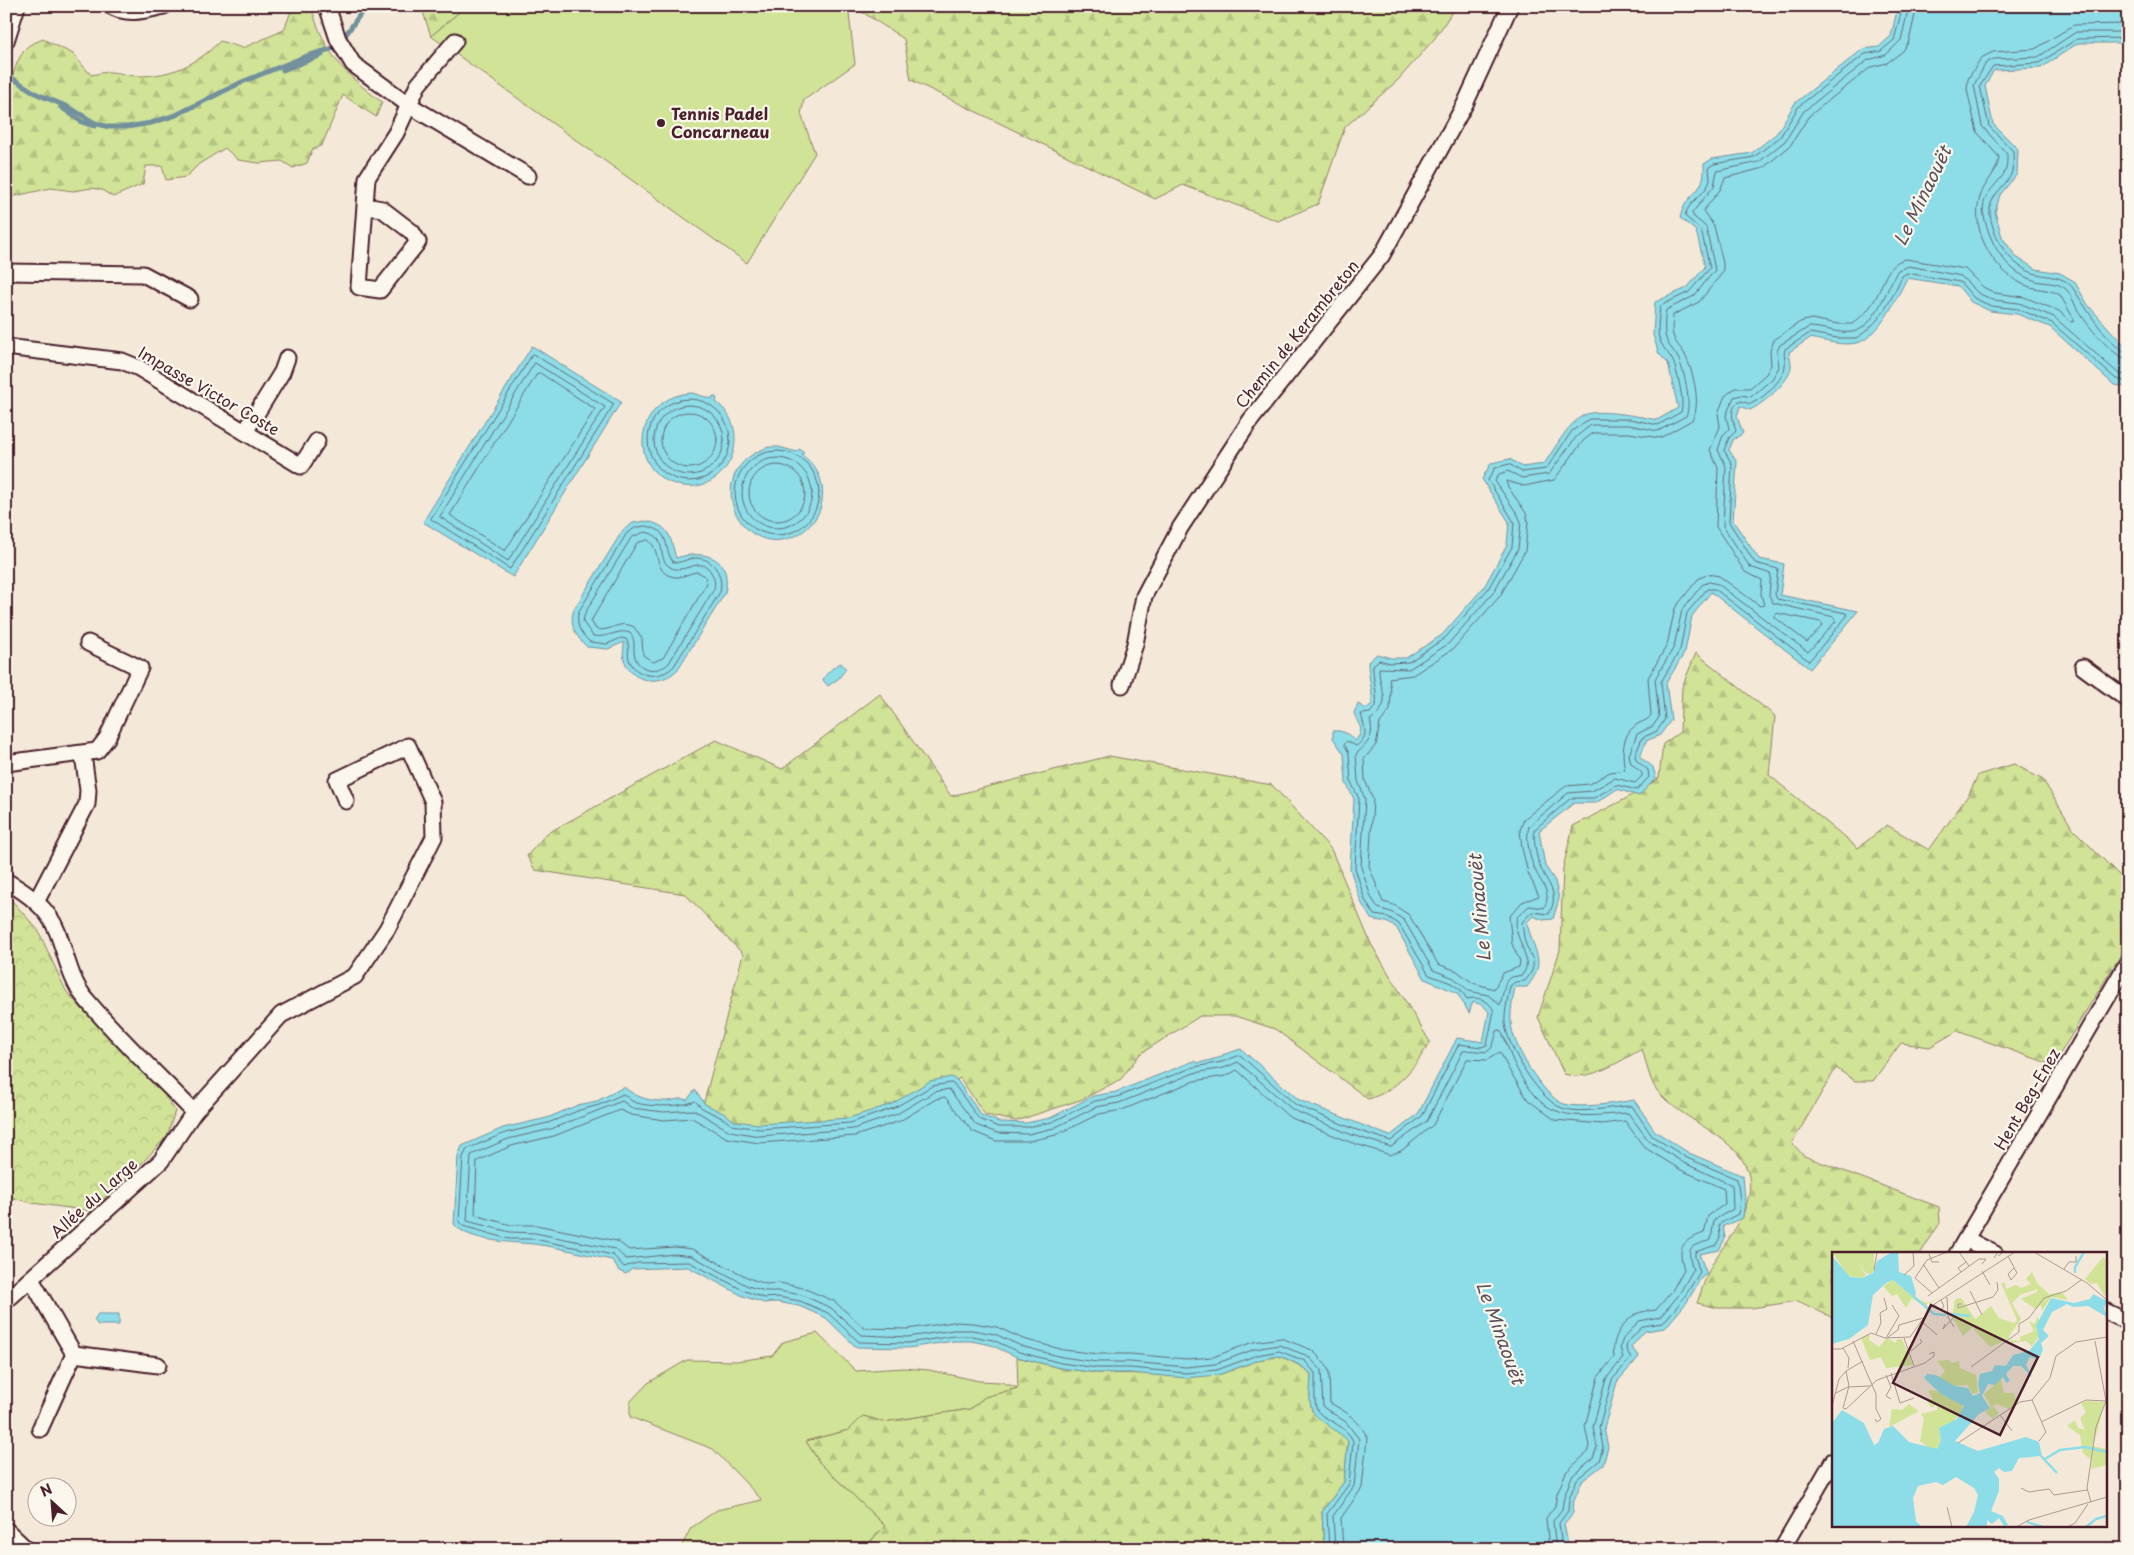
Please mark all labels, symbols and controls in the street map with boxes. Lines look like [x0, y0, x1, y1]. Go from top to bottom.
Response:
place label: Tennis Padel Concarneau [671, 101, 770, 143]
marker: Tennis Padel Concarneau [655, 117, 667, 129]
water label: Le Minaouët [1886, 139, 1959, 250]
street label: Chemin de Kerambreton [1229, 254, 1364, 413]
street label: Impasse Victor Coste [134, 340, 285, 440]
water label: Le Minaouët [1460, 851, 1497, 963]
street label: Hent Beg-Enez [1987, 1043, 2065, 1154]
street label: Allée du Large [45, 1151, 142, 1243]
inset map [1832, 1252, 2106, 1528]
water label: Le Minaouët [1470, 1277, 1533, 1390]
north arrow [28, 1478, 78, 1528]
text: N [36, 1478, 56, 1502]

